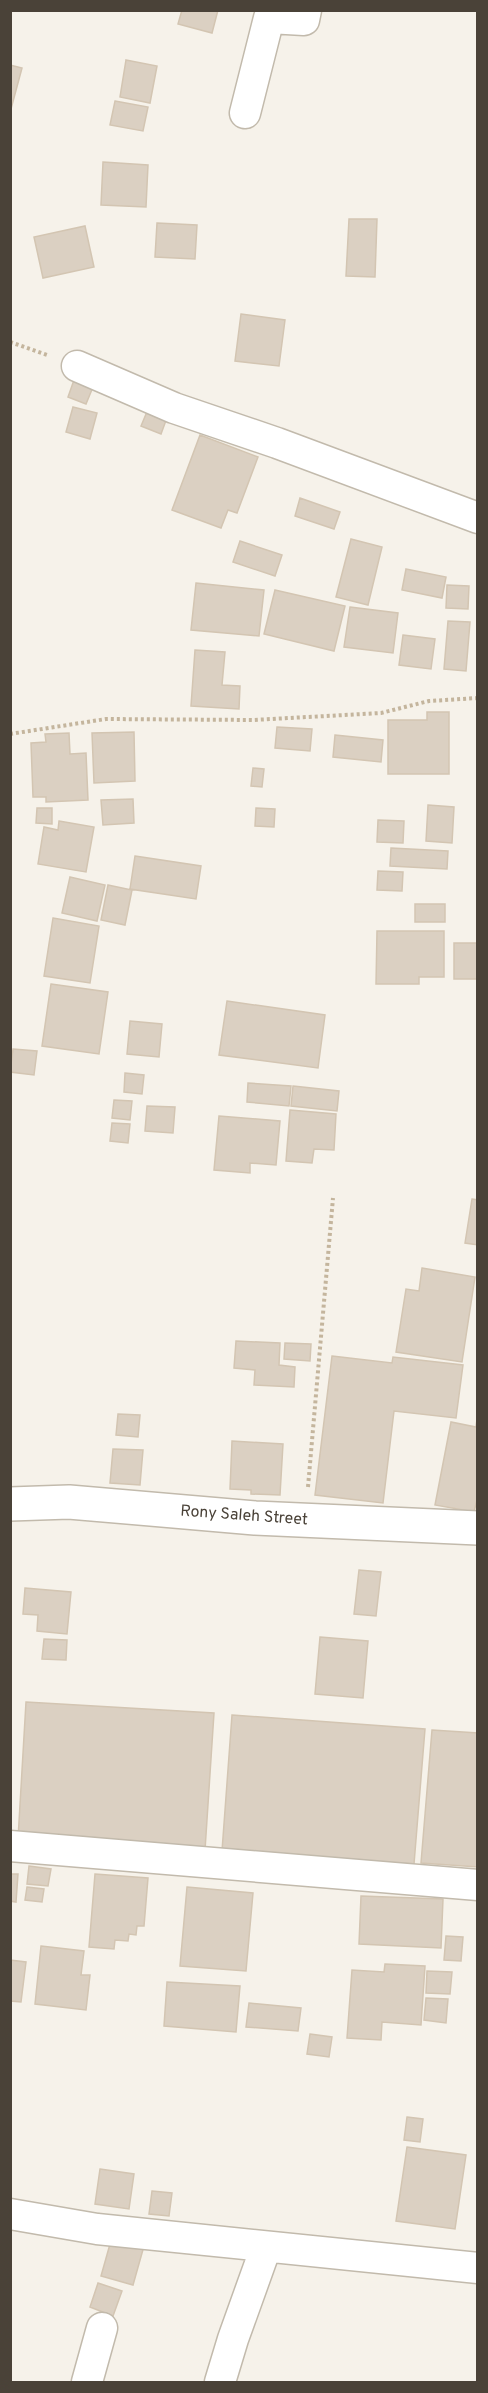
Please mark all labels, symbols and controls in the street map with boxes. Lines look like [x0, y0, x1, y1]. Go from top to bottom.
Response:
street label: Rony Saleh Street [180, 1502, 308, 1530]

